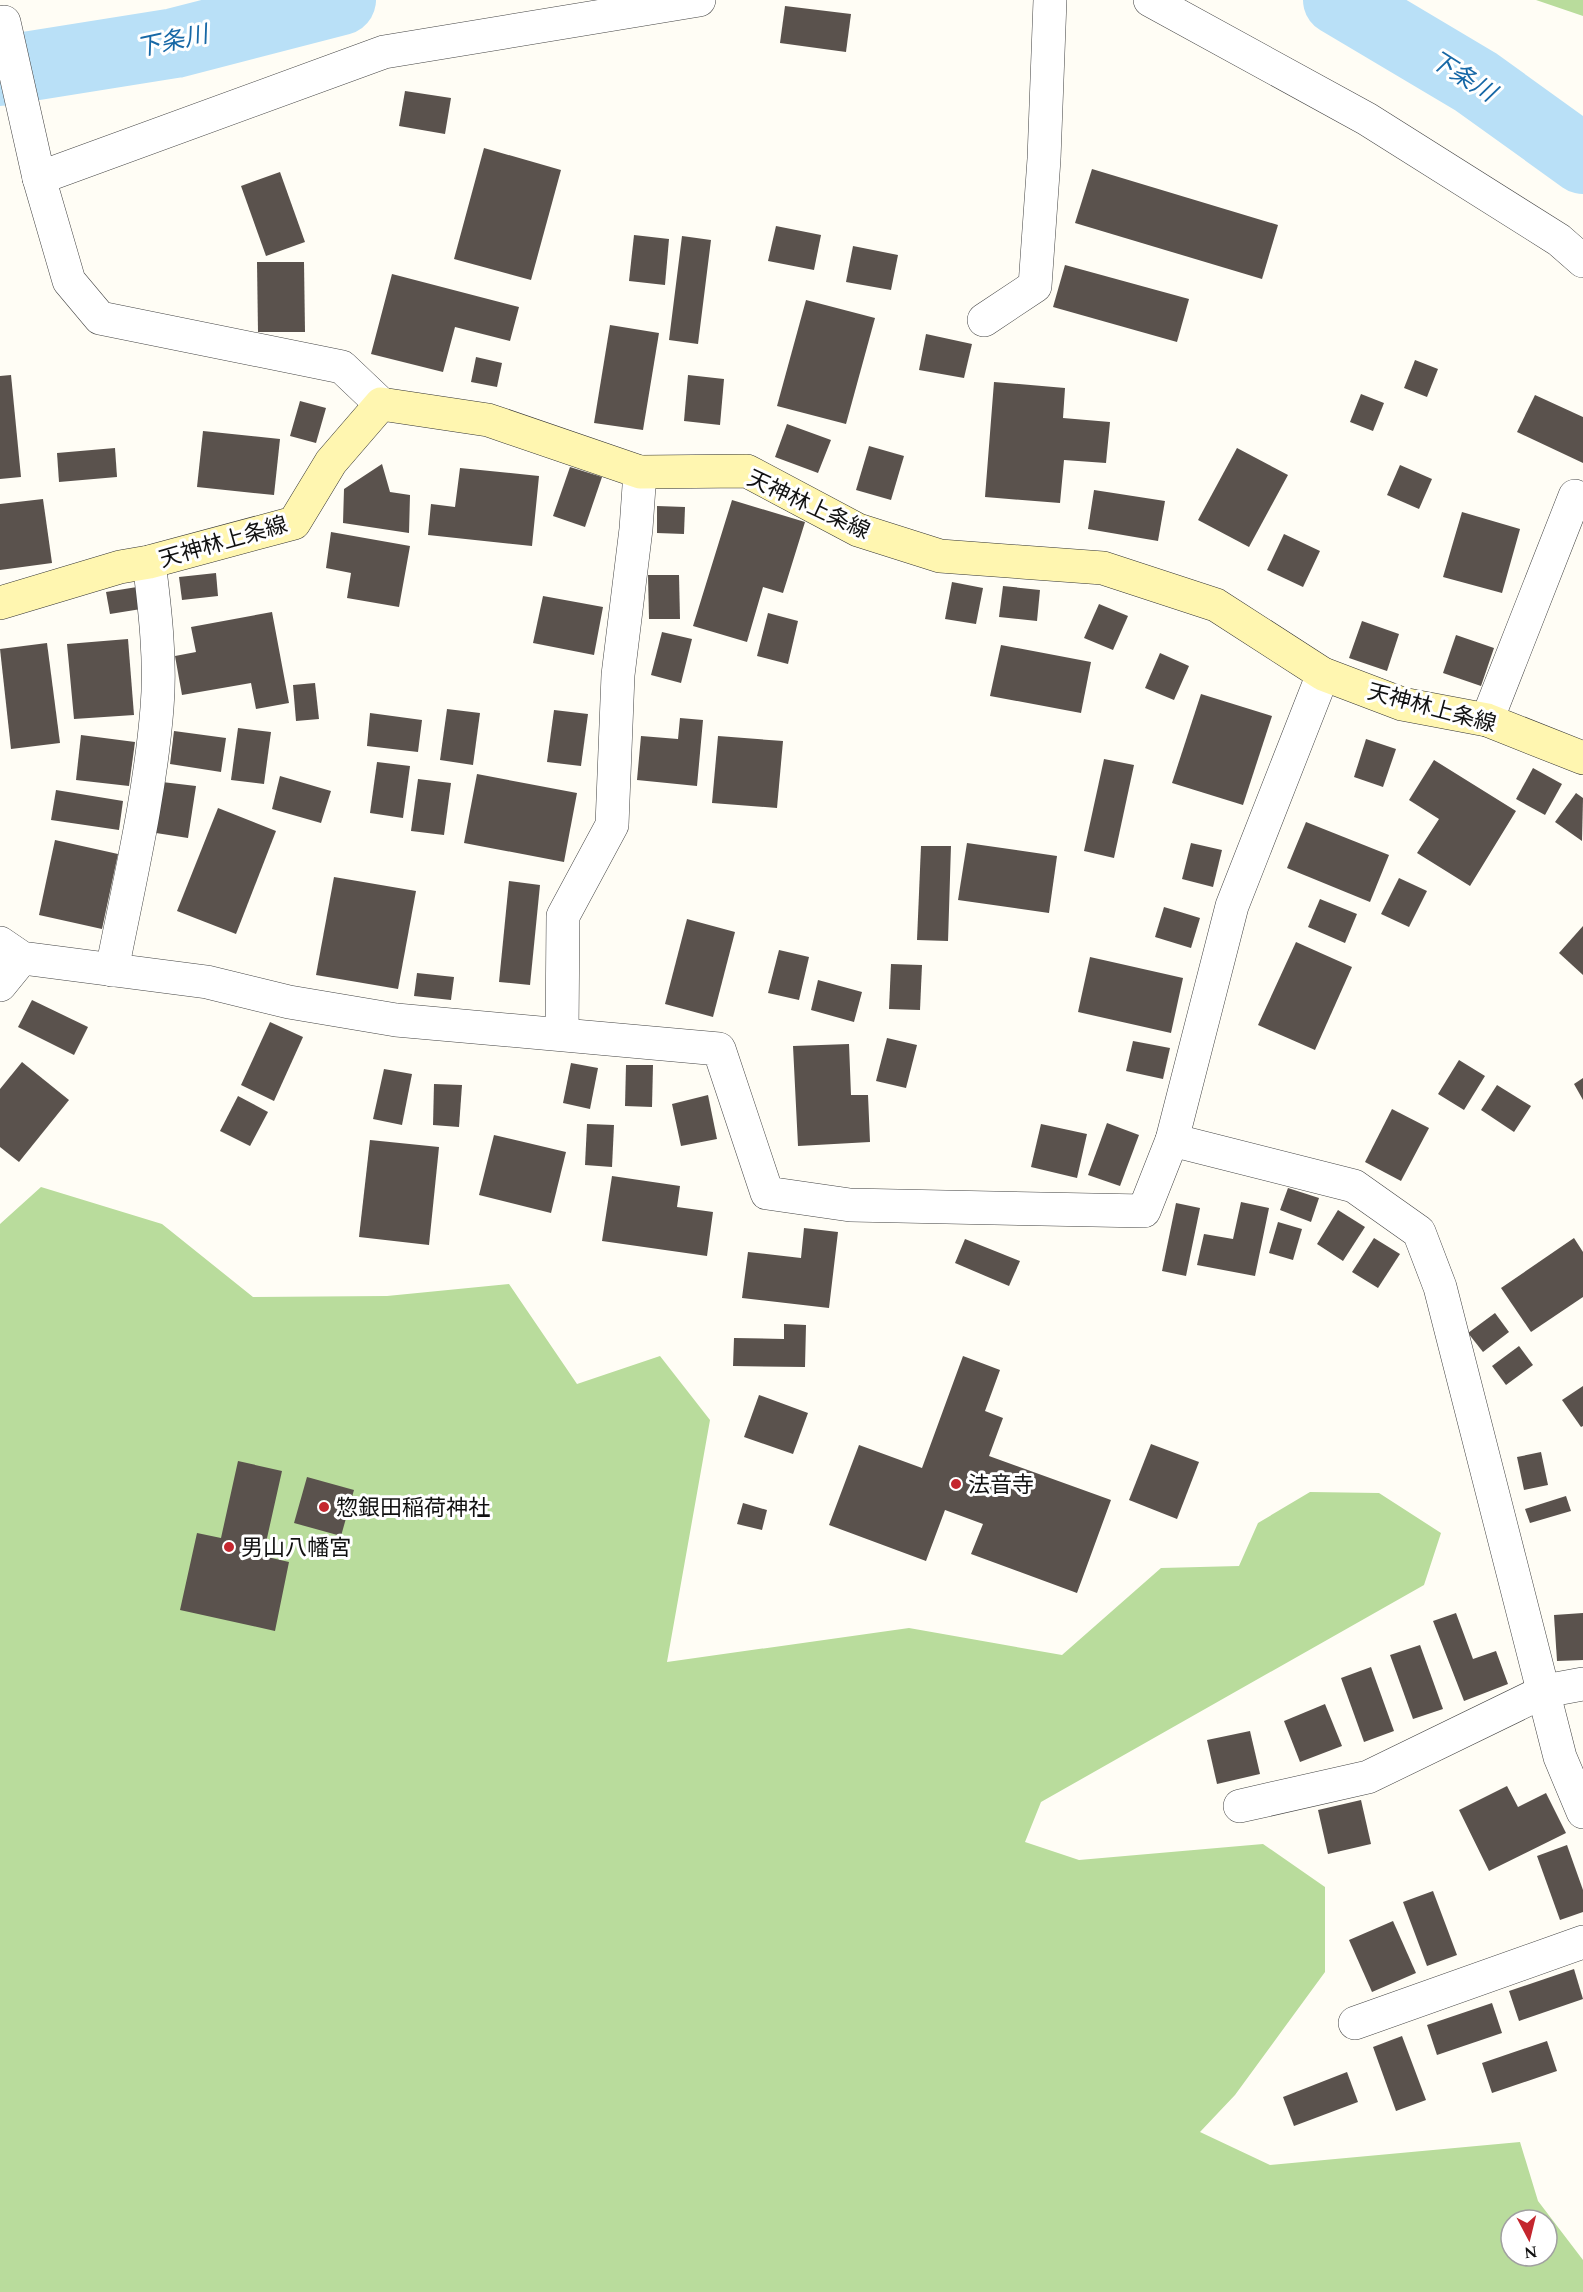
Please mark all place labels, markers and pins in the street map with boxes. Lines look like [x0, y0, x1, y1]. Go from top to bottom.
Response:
place label: 法音寺 [968, 1469, 1034, 1502]
marker: 法音寺 [949, 1477, 963, 1491]
place label: 惣銀田稲荷神社 [336, 1492, 490, 1525]
marker: 惣銀田稲荷神社 [317, 1500, 331, 1514]
place label: 男山八幡宮 [241, 1532, 351, 1565]
marker: 男山八幡宮 [222, 1540, 236, 1554]

